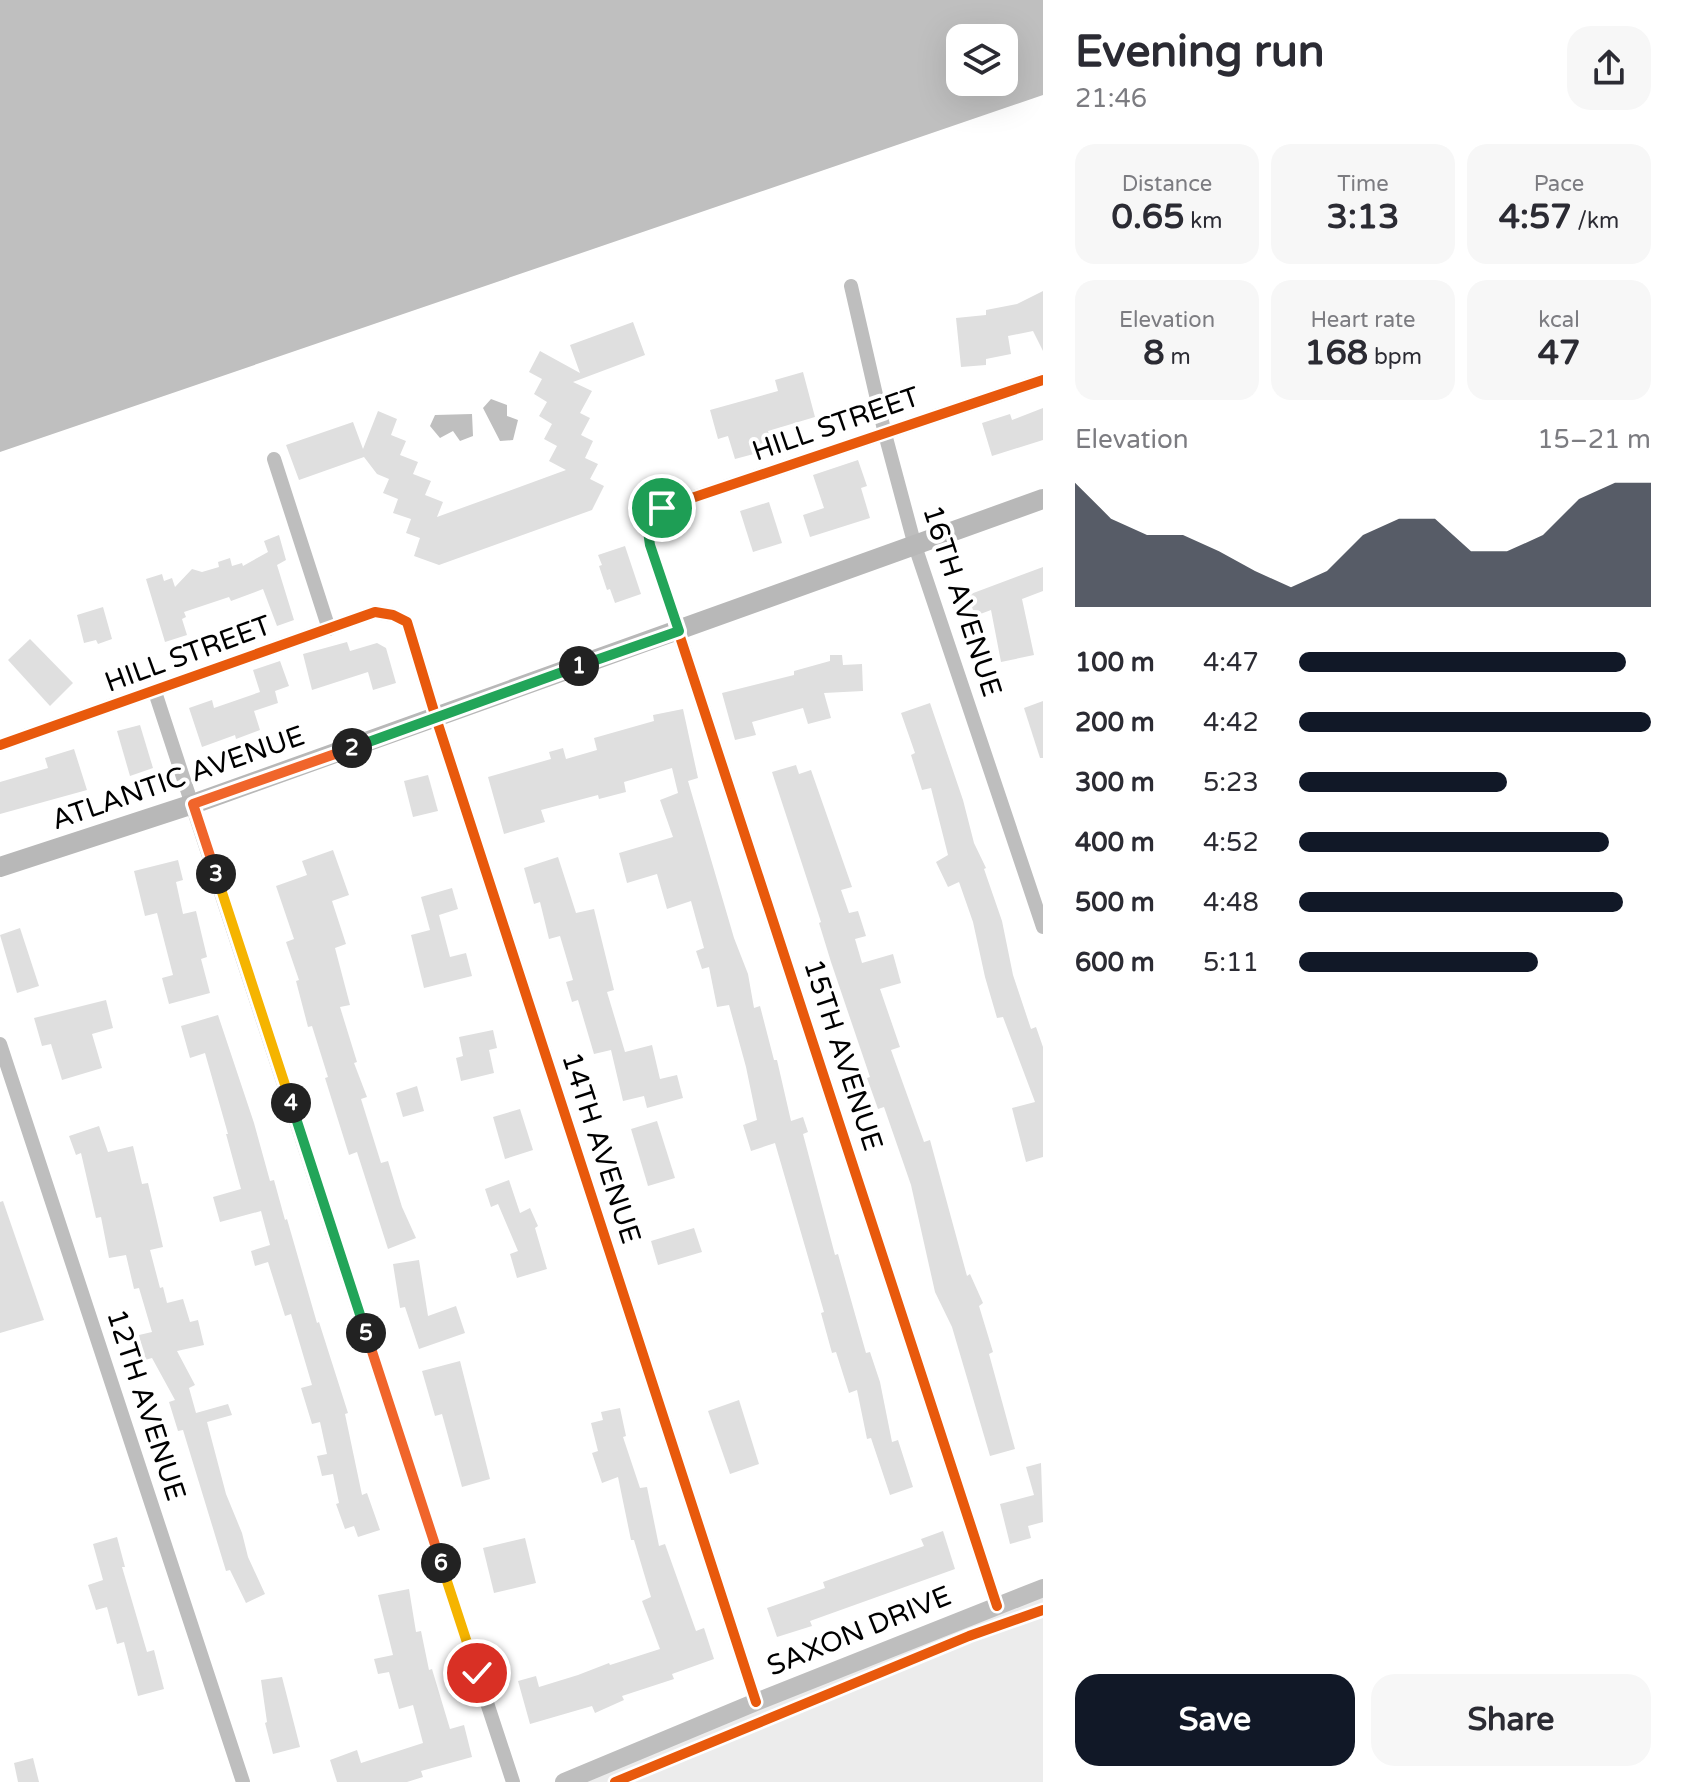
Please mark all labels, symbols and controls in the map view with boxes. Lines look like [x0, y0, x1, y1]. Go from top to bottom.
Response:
map controls [946, 24, 1018, 96]
button: layers [946, 24, 1018, 96]
text: Evening run [1075, 26, 1324, 79]
button: share [1567, 26, 1651, 110]
text: 21:46 [1075, 83, 1147, 114]
text: Distance [1122, 171, 1212, 197]
text: Time [1337, 171, 1389, 197]
text: Pace [1534, 171, 1584, 197]
text: 0.65 [1112, 197, 1185, 238]
text: 3:13 [1327, 197, 1399, 238]
text: 4:57 [1499, 197, 1572, 238]
text: km [1185, 208, 1222, 234]
text: /km [1572, 208, 1619, 234]
text: Elevation [1119, 307, 1215, 333]
text: Heart rate [1311, 307, 1415, 333]
text: kcal [1538, 307, 1580, 333]
text: 8 [1143, 333, 1165, 374]
text: 168 [1304, 333, 1368, 374]
text: 47 [1538, 333, 1580, 374]
text: m [1165, 344, 1191, 370]
text: bpm [1368, 344, 1422, 370]
street label: HILL STREET [748, 379, 924, 469]
text: Elevation [1075, 424, 1189, 455]
text: 15–21 m [1537, 424, 1651, 455]
pin [628, 474, 696, 542]
icon: arrive [640, 486, 684, 530]
street label: 16TH AVENUE [915, 501, 1009, 701]
street label: HILL STREET [100, 608, 276, 700]
pin: 1 [559, 646, 599, 686]
text: 100 m [1075, 647, 1155, 678]
text: 4:47 [1203, 647, 1259, 678]
text: 1 [572, 653, 586, 679]
text: 200 m [1075, 707, 1155, 738]
text: 4:42 [1203, 707, 1259, 738]
street label: ATLANTIC AVENUE [47, 719, 309, 837]
pin: 2 [332, 728, 372, 768]
text: 2 [345, 735, 359, 761]
text: 300 m [1075, 767, 1155, 798]
text: 5:23 [1203, 767, 1259, 798]
text: 400 m [1075, 827, 1155, 858]
text: 4:52 [1203, 827, 1259, 858]
pin: 3 [196, 854, 236, 894]
text: 3 [209, 861, 223, 887]
text: 500 m [1075, 887, 1155, 918]
text: 4:48 [1203, 887, 1259, 918]
text: 600 m [1075, 947, 1155, 978]
text: 5:11 [1203, 947, 1259, 978]
street label: 15TH AVENUE [796, 955, 890, 1155]
street label: 14TH AVENUE [554, 1048, 648, 1248]
pin: 4 [271, 1083, 311, 1123]
text: 4 [284, 1090, 298, 1116]
street label: 12TH AVENUE [99, 1305, 193, 1505]
pin: 5 [346, 1313, 386, 1353]
text: 5 [359, 1320, 373, 1346]
pin: 6 [421, 1543, 461, 1583]
text: 6 [434, 1550, 448, 1576]
street label: SAXON DRIVE [762, 1579, 956, 1683]
pin [443, 1639, 511, 1707]
icon: check [455, 1651, 499, 1695]
button: Save [1075, 1674, 1355, 1766]
button: Share [1371, 1674, 1651, 1766]

